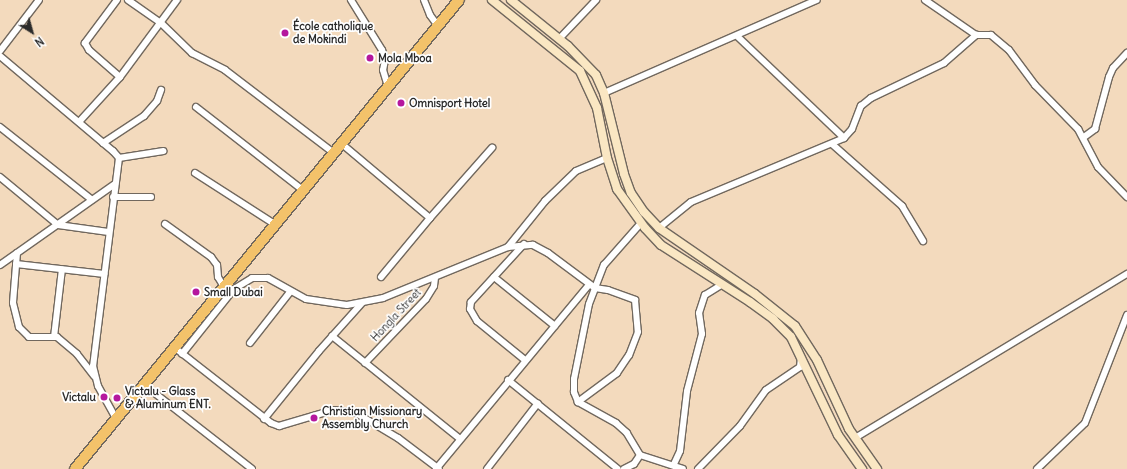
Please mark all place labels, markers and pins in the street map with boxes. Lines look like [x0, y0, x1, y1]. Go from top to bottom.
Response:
place label: École catholique de Mokindi [293, 20, 373, 46]
marker: École catholique de Mokindi [280, 28, 290, 38]
place label: Mola Mboa [378, 51, 432, 65]
marker: Mola Mboa [365, 53, 375, 63]
place label: Omnisport Hotel [409, 96, 490, 110]
marker: Omnisport Hotel [396, 98, 406, 108]
place label: Small Dubai [204, 285, 263, 299]
marker: Small Dubai [191, 287, 201, 297]
place label: Victalu - Glass & Aluminum ENT. [125, 385, 211, 411]
place label: Victalu [62, 390, 96, 404]
marker: Victalu [99, 392, 109, 402]
marker: Victalu - Glass & Aluminum ENT. [112, 393, 122, 403]
place label: Christian Missionary Assembly Church [322, 405, 422, 431]
marker: Christian Missionary Assembly Church [309, 413, 319, 423]

